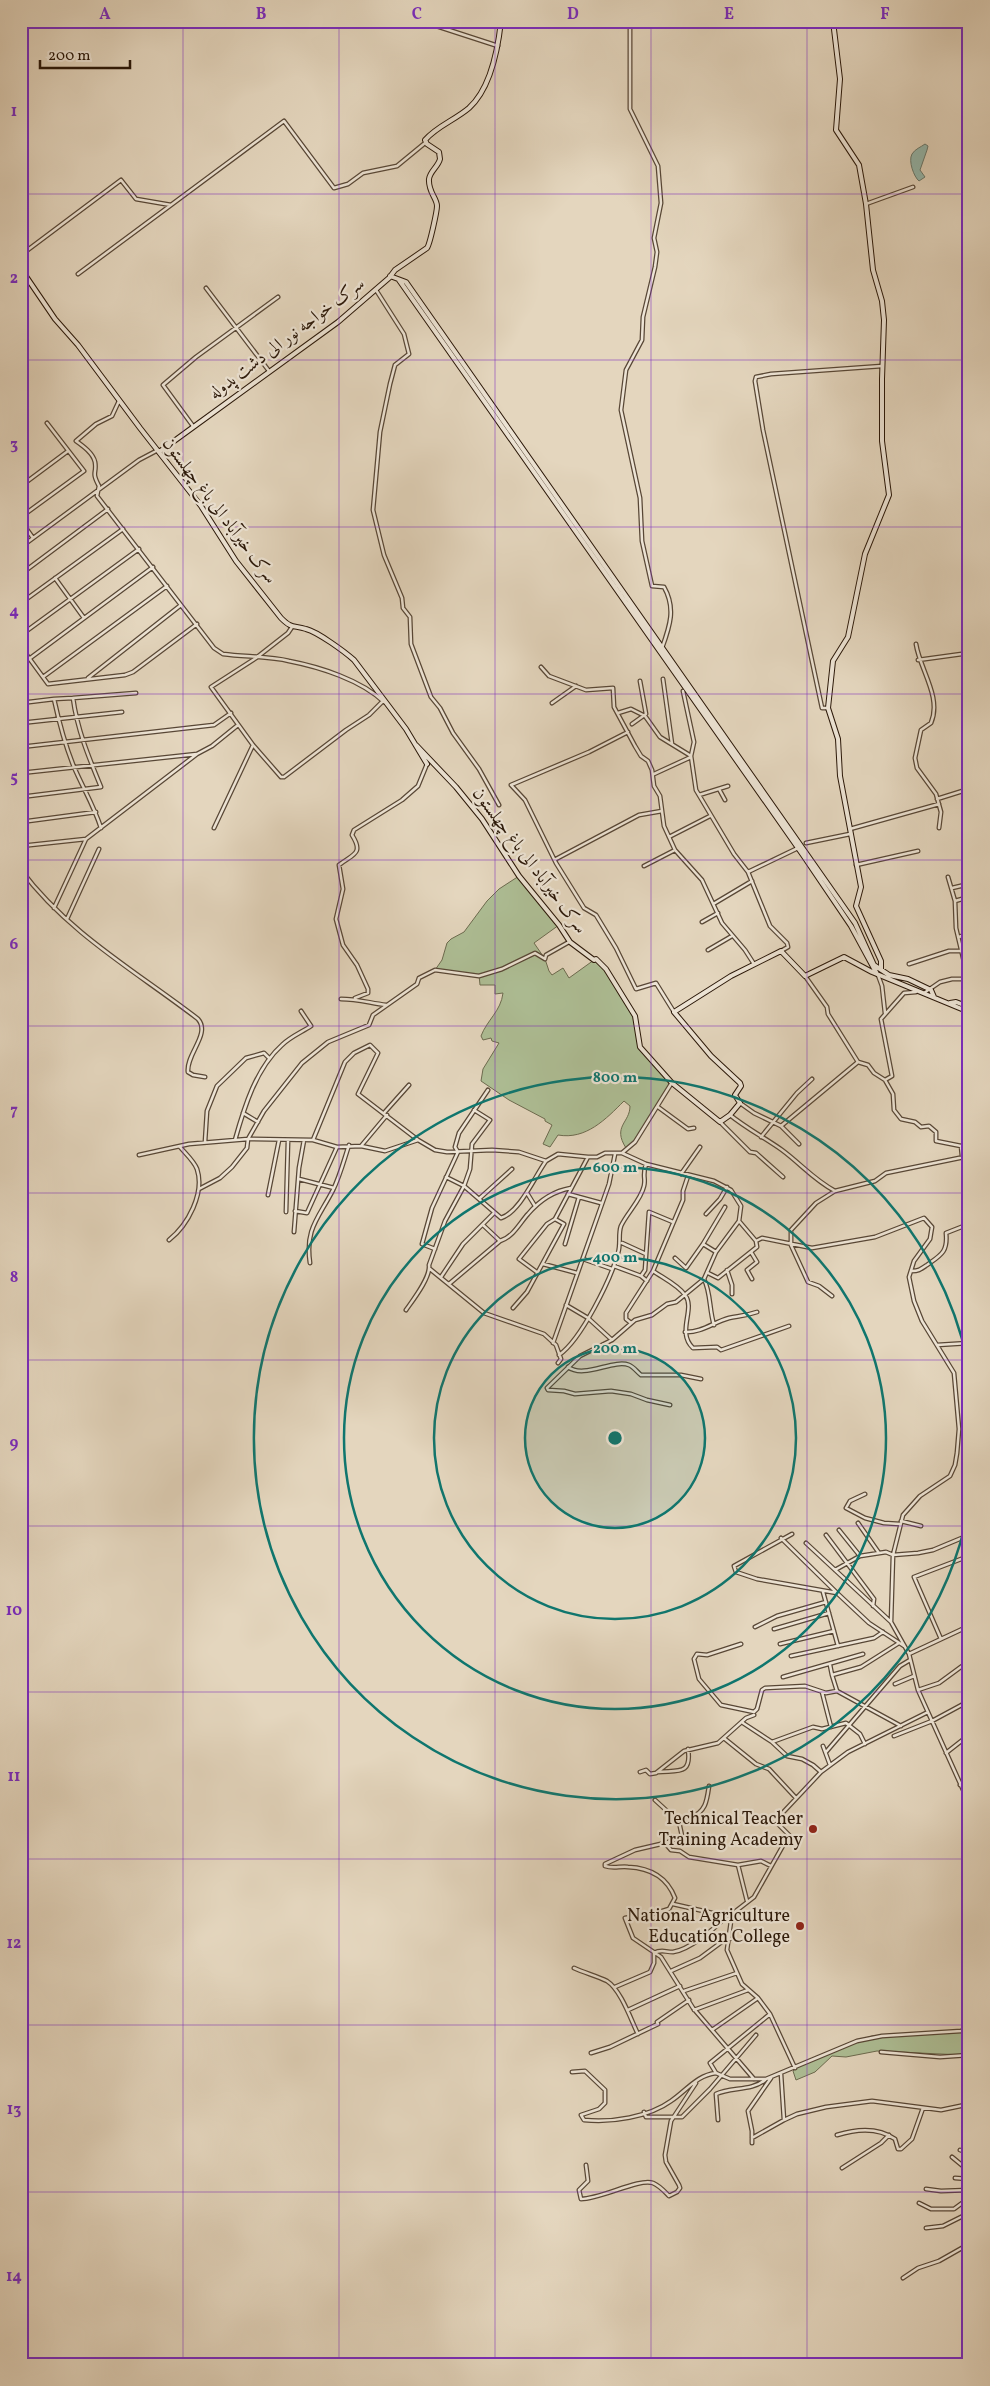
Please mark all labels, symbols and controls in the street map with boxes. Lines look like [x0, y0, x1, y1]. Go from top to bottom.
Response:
text: A [99, 4, 111, 26]
text: B [256, 4, 267, 26]
text: C [412, 4, 422, 26]
text: D [567, 4, 579, 26]
text: E [724, 4, 734, 26]
text: F [880, 4, 890, 26]
scale bar [40, 38, 130, 70]
text: 200 m [48, 46, 91, 67]
text: 1 [11, 101, 17, 123]
text: 2 [10, 268, 18, 290]
street label: سرک خواجه نور الی دشت پدوله [204, 272, 370, 406]
street label: سرک خیرآباد الی باغ چهلستون [155, 433, 282, 590]
text: 3 [10, 434, 18, 456]
text: 4 [9, 601, 19, 623]
text: 5 [10, 767, 18, 789]
street label: سرک خیرآباد الی باغ چهلستون [465, 783, 592, 940]
text: 6 [10, 934, 19, 956]
text: 800 m [593, 1068, 638, 1089]
text: 7 [10, 1100, 18, 1122]
text: 600 m [593, 1158, 638, 1179]
text: 400 m [593, 1248, 638, 1269]
text: 8 [10, 1267, 18, 1289]
text: 200 m [593, 1339, 637, 1360]
centre of rings [606, 1429, 624, 1447]
text: 9 [10, 1433, 19, 1455]
text: 10 [6, 1600, 22, 1622]
text: 11 [8, 1766, 20, 1788]
place label: Technical Teacher Training Academy [659, 1807, 803, 1853]
marker: Technical Teacher Training Academy [807, 1823, 819, 1835]
place label: National Agriculture Education College [627, 1904, 790, 1950]
marker: National Agriculture Education College [794, 1920, 806, 1932]
text: 12 [7, 1933, 21, 1955]
text: 13 [7, 2099, 21, 2121]
text: 14 [6, 2266, 22, 2288]

